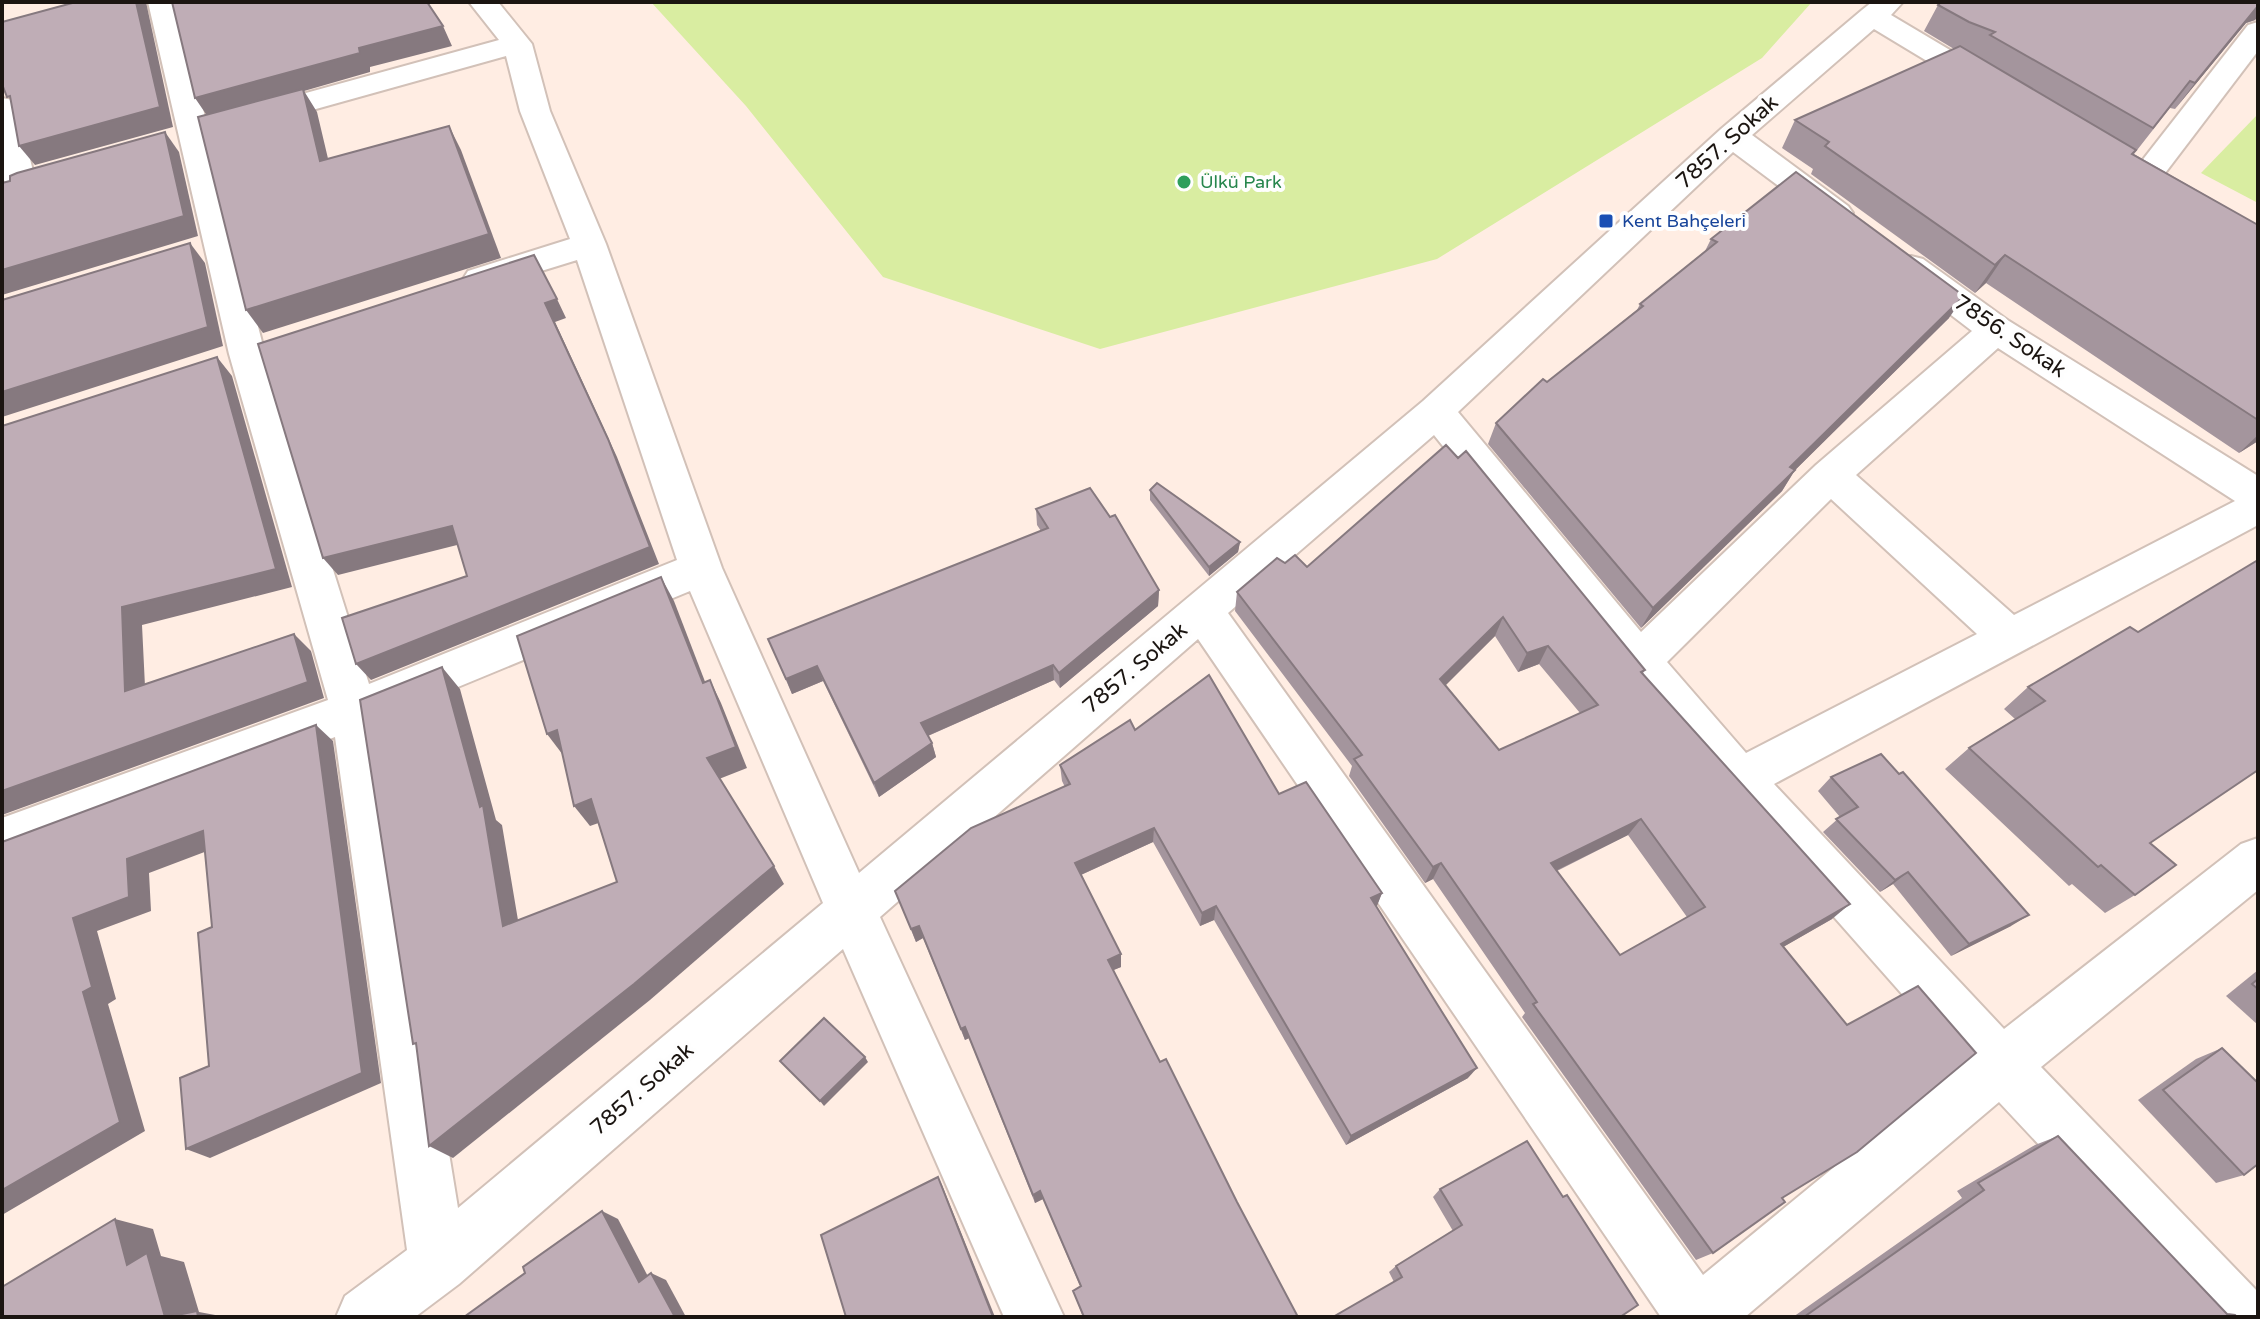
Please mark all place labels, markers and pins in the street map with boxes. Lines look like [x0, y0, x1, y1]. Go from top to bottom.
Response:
place label: Ülkü Park [1200, 171, 1282, 193]
marker: Ülkü Park [1175, 173, 1193, 191]
place label: Kent Bahçeleri [1622, 210, 1746, 232]
marker: Kent Bahçeleri [1597, 212, 1615, 230]

